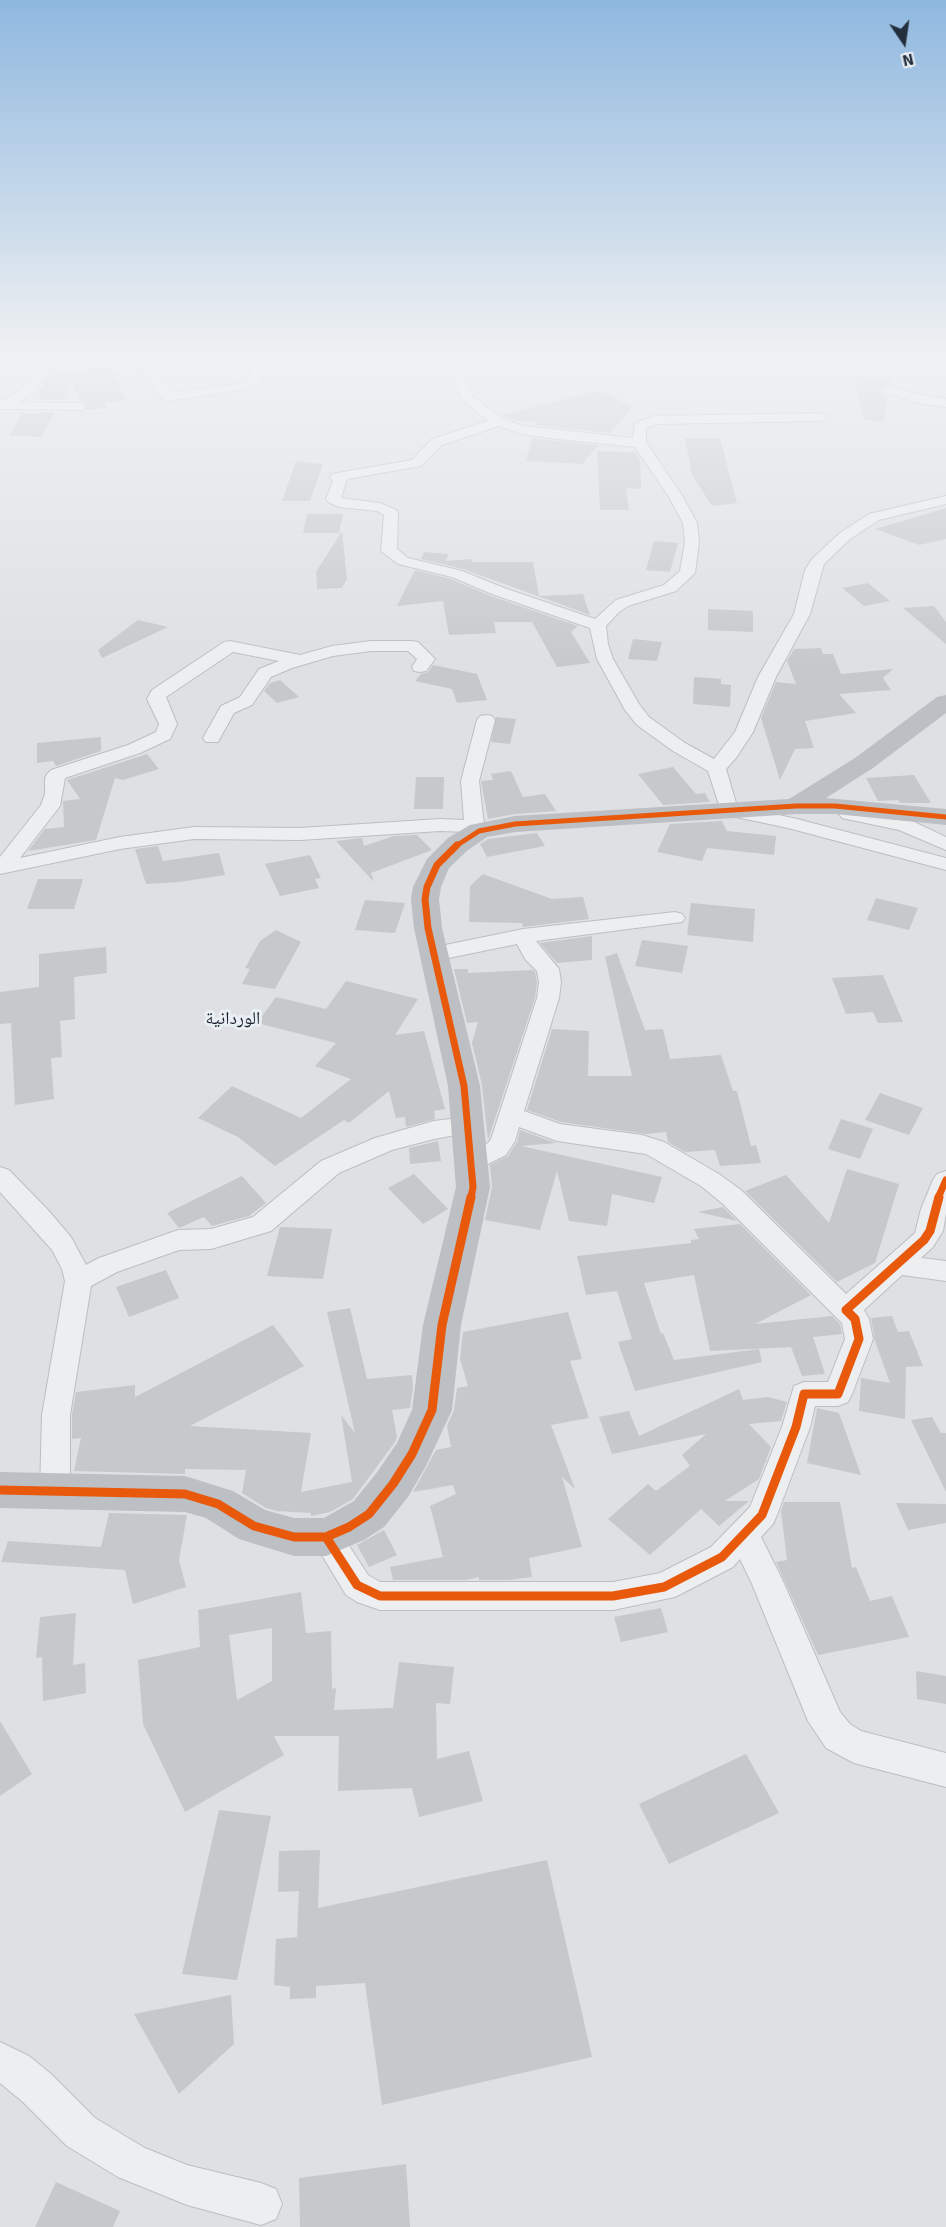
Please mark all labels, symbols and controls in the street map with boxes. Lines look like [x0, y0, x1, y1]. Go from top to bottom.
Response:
north arrow [874, 12, 934, 72]
text: N [900, 49, 916, 71]
district label: الوردانية [206, 1008, 260, 1030]

